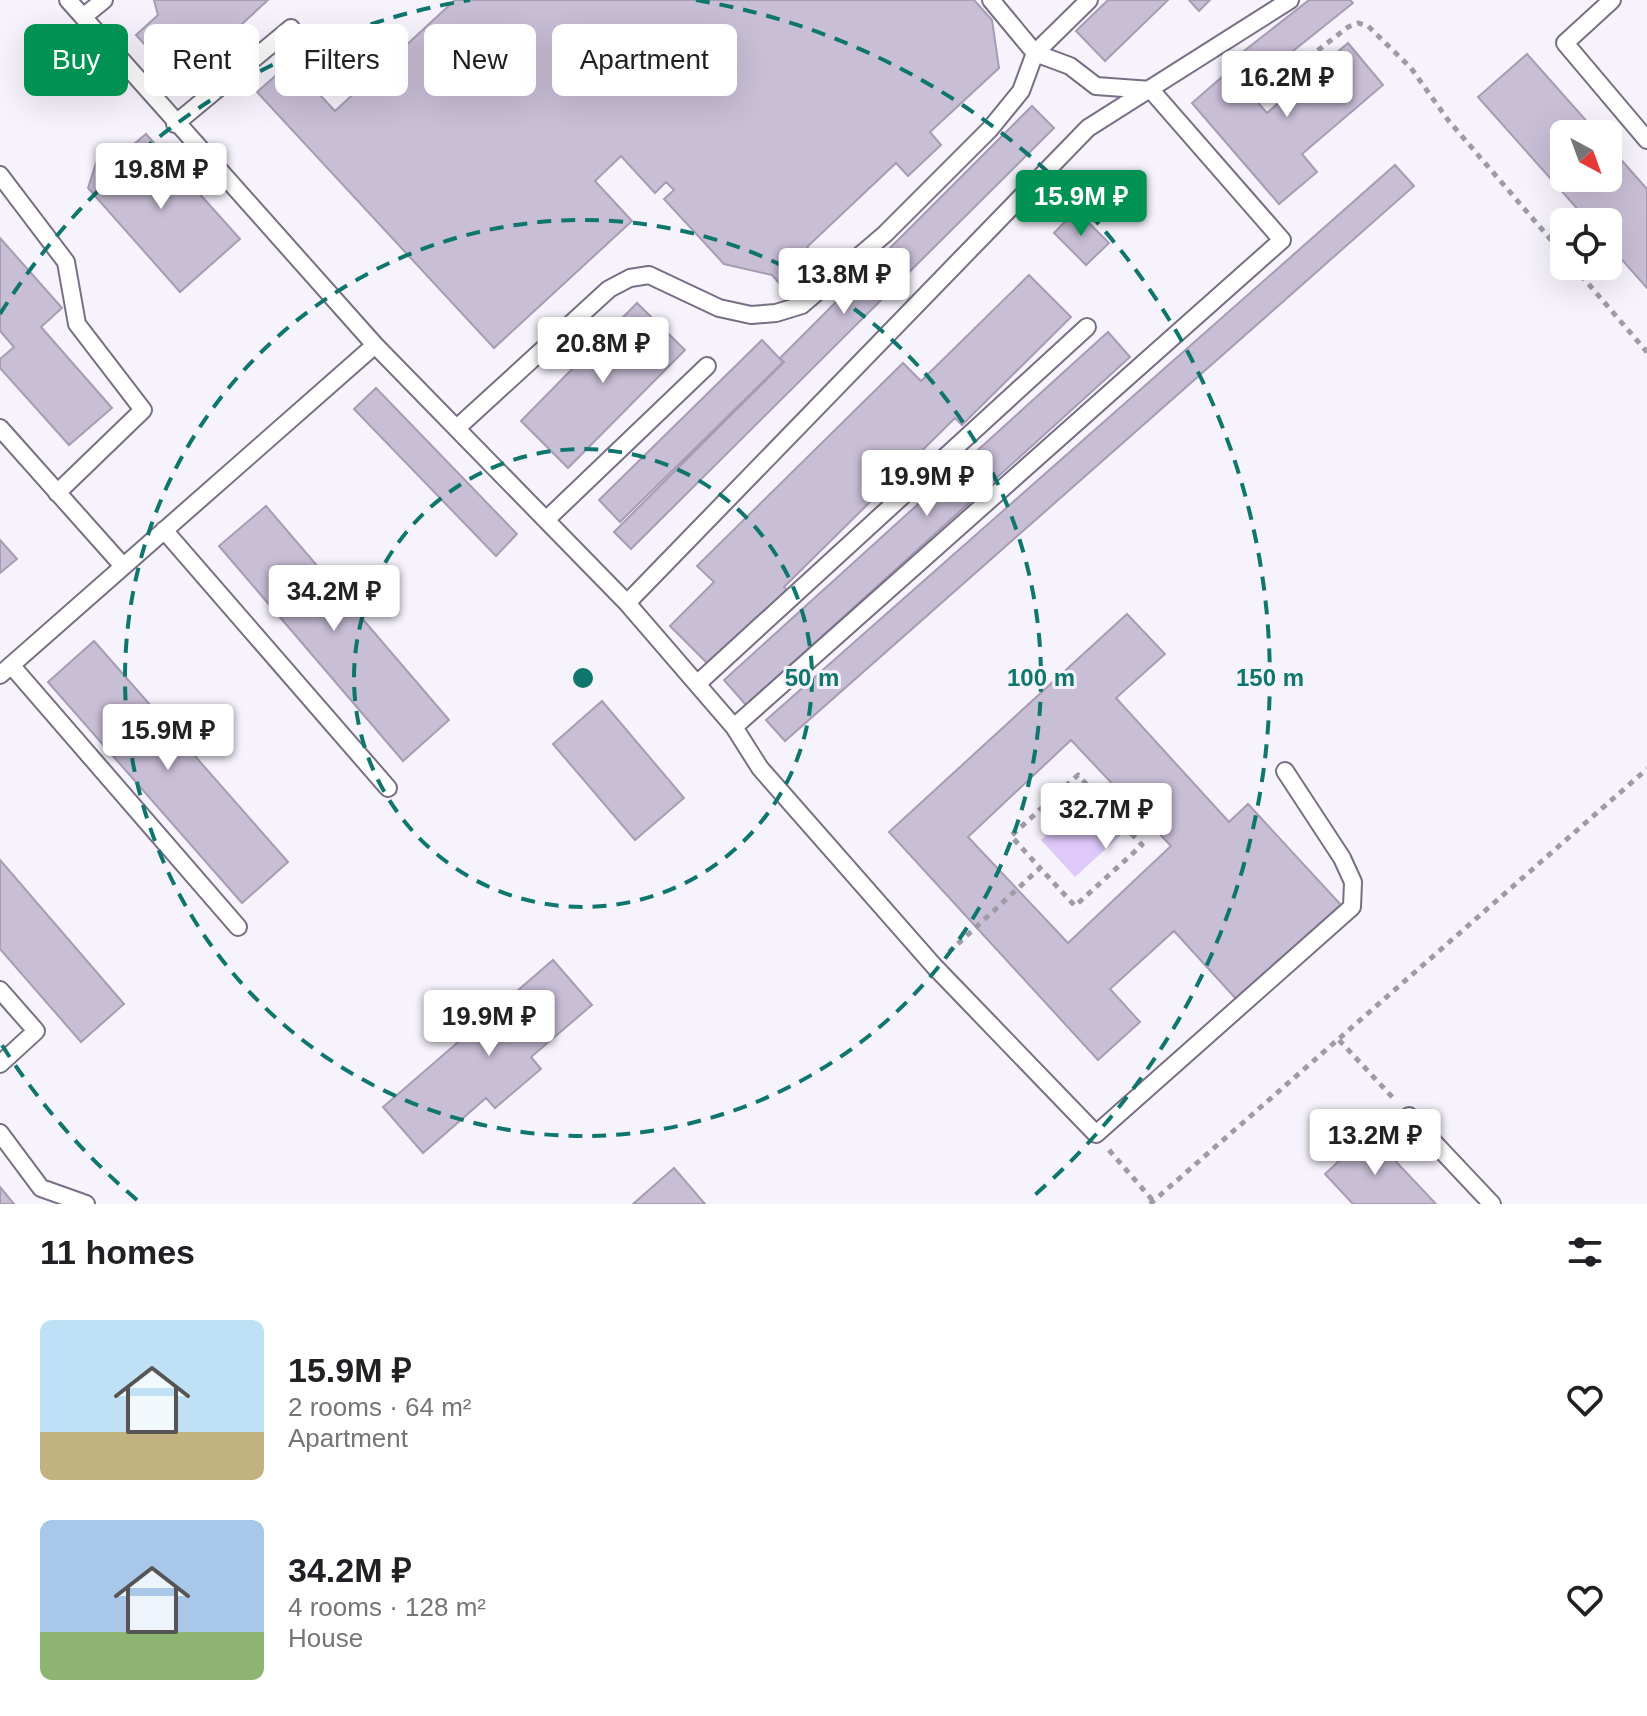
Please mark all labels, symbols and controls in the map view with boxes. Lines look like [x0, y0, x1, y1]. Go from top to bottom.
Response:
chip: Buy [24, 24, 128, 96]
chip: Rent [144, 24, 259, 96]
chip: Filters [275, 24, 408, 96]
chip: New [424, 24, 536, 96]
chip: Apartment [552, 24, 737, 96]
pin: 16.2M ₽ [1213, 51, 1361, 119]
text: 16.2M ₽ [1240, 62, 1334, 92]
north arrow [1550, 120, 1622, 192]
map controls [1550, 120, 1622, 280]
pin: 19.8M ₽ [87, 143, 235, 211]
text: 19.8M ₽ [114, 154, 208, 184]
pin: 15.9M ₽ [1007, 170, 1155, 238]
text: 15.9M ₽ [1034, 181, 1128, 211]
button: locate [1550, 208, 1622, 280]
pin: 13.8M ₽ [770, 248, 918, 316]
text: 13.8M ₽ [797, 259, 891, 289]
pin: 20.8M ₽ [529, 317, 677, 385]
text: 20.8M ₽ [556, 328, 650, 358]
pin: 19.9M ₽ [853, 450, 1001, 518]
text: 19.9M ₽ [880, 461, 974, 491]
pin: 34.2M ₽ [260, 565, 408, 633]
text: 34.2M ₽ [287, 576, 381, 606]
centre of rings [569, 664, 597, 692]
text: 50 m [785, 664, 839, 691]
text: 100 m [1007, 664, 1075, 691]
text: 150 m [1236, 664, 1304, 691]
pin: 15.9M ₽ [94, 704, 242, 772]
text: 15.9M ₽ [121, 715, 215, 745]
pin: 32.7M ₽ [1032, 783, 1180, 851]
text: 32.7M ₽ [1059, 794, 1153, 824]
pin: 19.9M ₽ [415, 990, 563, 1058]
text: 19.9M ₽ [442, 1001, 536, 1031]
pin: 13.2M ₽ [1301, 1109, 1449, 1177]
text: 13.2M ₽ [1328, 1120, 1422, 1150]
icon: filters [1563, 1230, 1607, 1274]
text: 11 homes [40, 1233, 195, 1271]
text: 15.9M ₽ [288, 1351, 412, 1389]
icon: home [104, 1352, 200, 1448]
icon: heart [1563, 1378, 1607, 1422]
text: 2 rooms · 64 m² [288, 1392, 472, 1422]
text: Apartment [288, 1423, 408, 1453]
text: 34.2M ₽ [288, 1551, 412, 1589]
icon: home [104, 1552, 200, 1648]
icon: heart [1563, 1578, 1607, 1622]
text: 4 rooms · 128 m² [288, 1592, 486, 1622]
text: House [288, 1623, 363, 1653]

